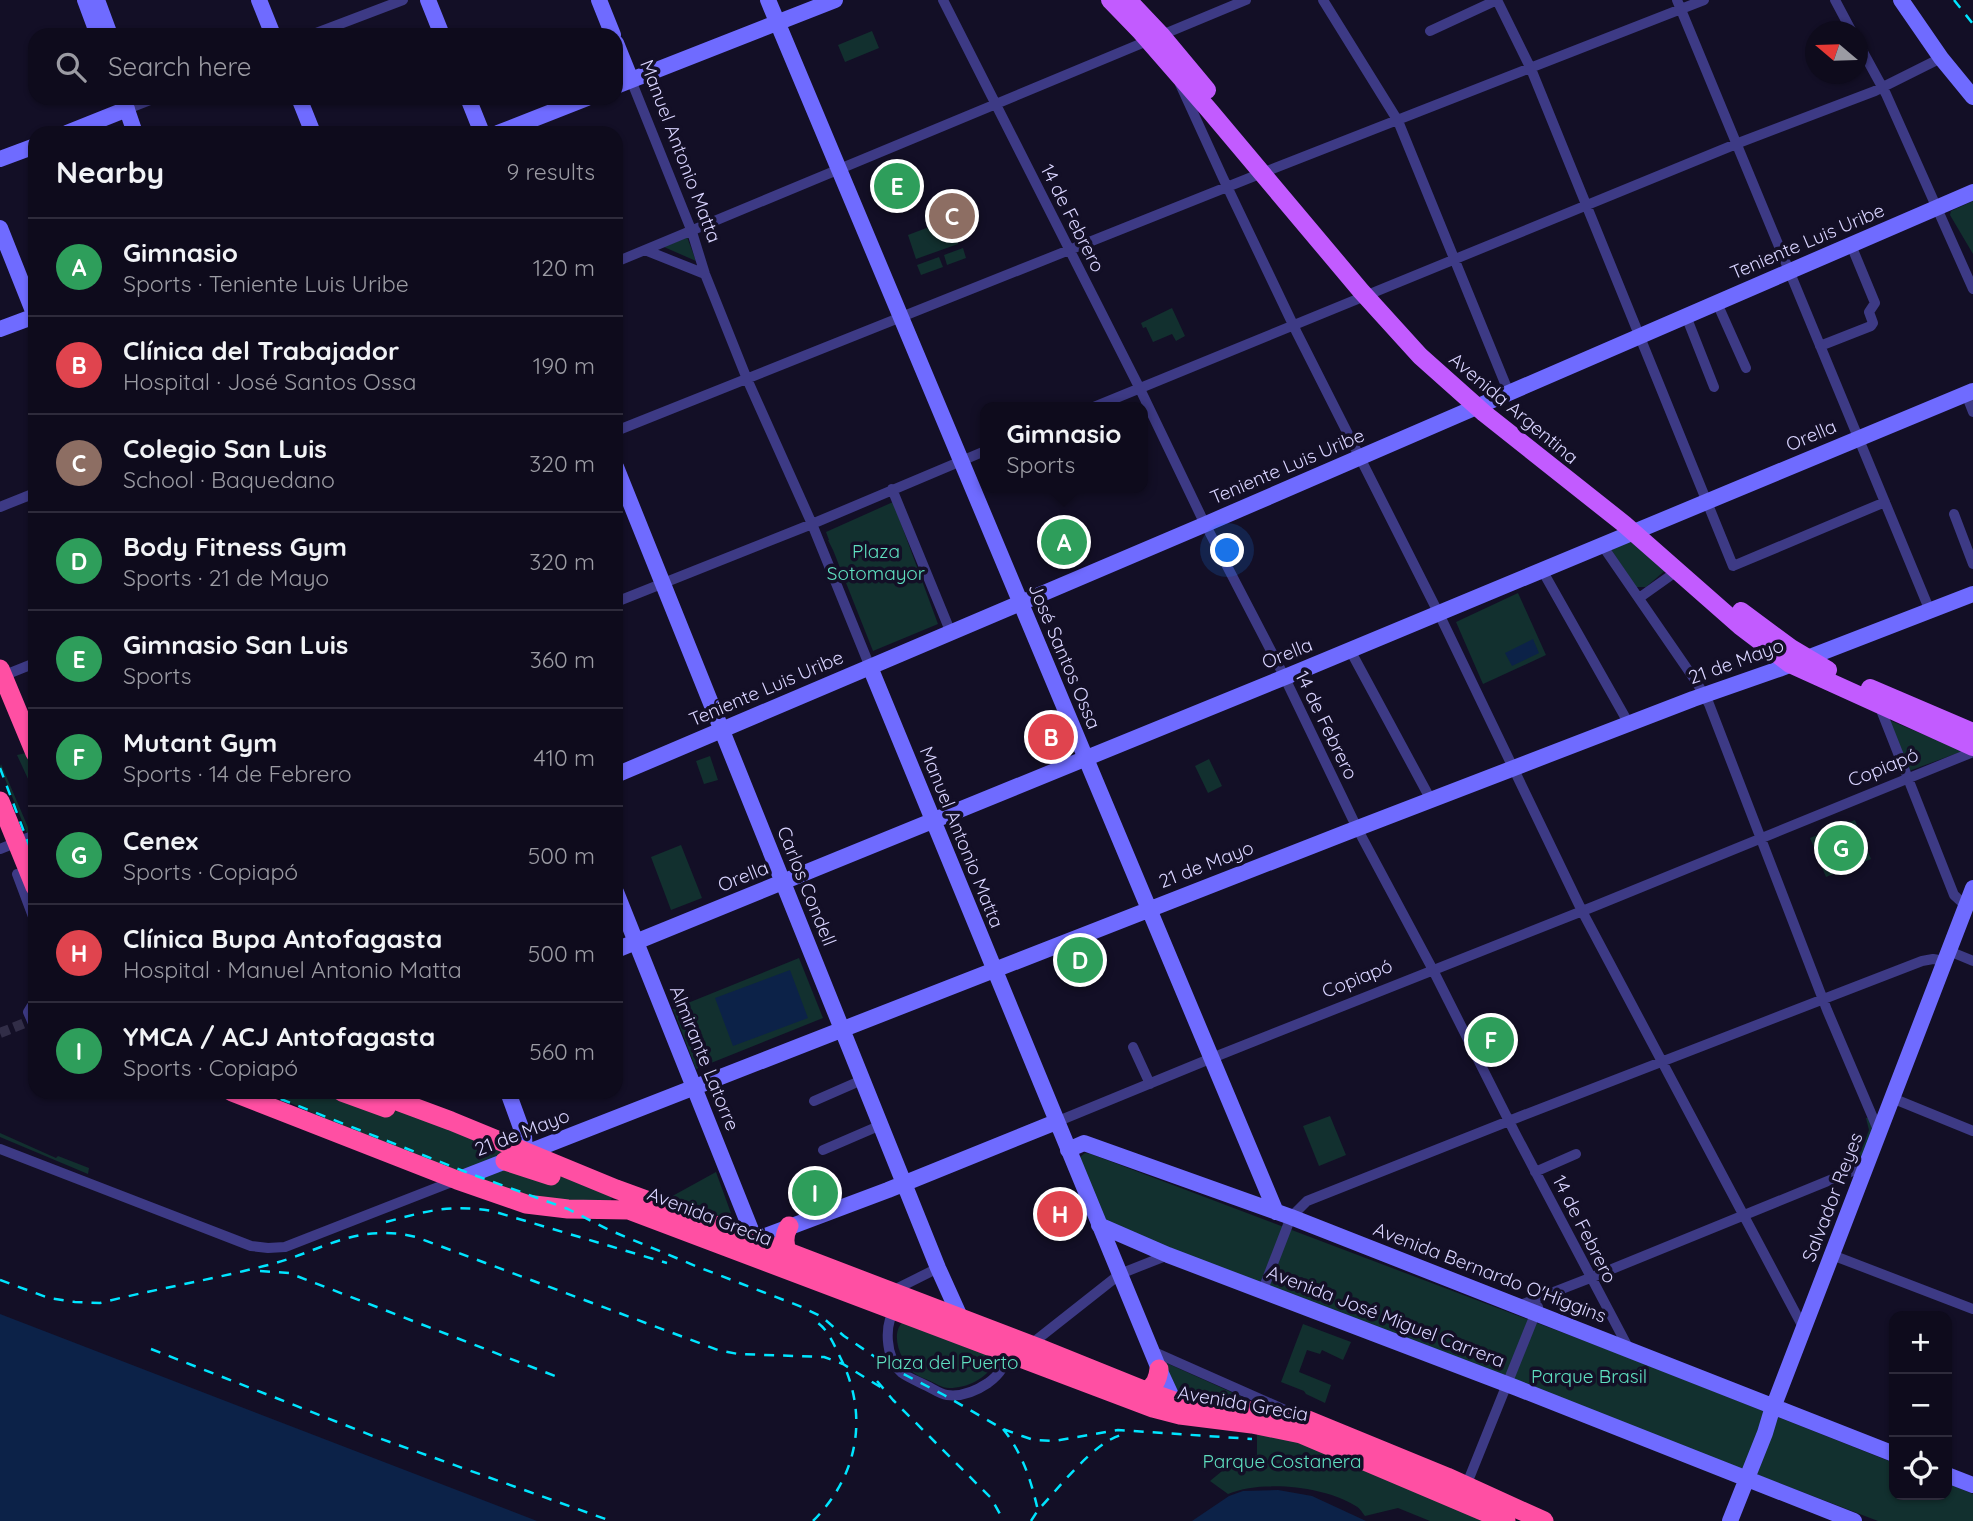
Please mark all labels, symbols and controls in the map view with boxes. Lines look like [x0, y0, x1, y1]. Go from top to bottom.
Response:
north arrow [1805, 21, 1868, 84]
search box [28, 28, 623, 105]
icon: search [52, 48, 90, 86]
text: Search here [108, 50, 252, 83]
street label: Manuel Antonio Matta [635, 56, 727, 246]
text: Nearby [56, 153, 164, 191]
text: 9 results [506, 157, 595, 186]
pin: E [874, 160, 920, 212]
street label: 14 de Febrero [1035, 160, 1111, 276]
pin: C [929, 190, 975, 242]
street label: Teniente Luis Uribe [1726, 198, 1888, 284]
text: Gimnasio [123, 236, 238, 269]
text: A [72, 253, 86, 282]
text: 120 m [533, 253, 595, 282]
text: Sports · Teniente Luis Uribe [123, 269, 409, 298]
text: Clínica del Trabajador [123, 334, 399, 367]
street label: Avenida Argentina [1445, 347, 1583, 469]
text: B [71, 351, 87, 380]
text: 190 m [533, 351, 595, 380]
text: Hospital · José Santos Ossa [123, 367, 416, 396]
popup [980, 402, 1148, 493]
street label: Orella [1782, 414, 1840, 456]
text: Gimnasio [1007, 417, 1121, 450]
street label: Teniente Luis Uribe [1206, 423, 1368, 509]
text: Colegio San Luis [123, 432, 327, 465]
text: C [72, 449, 86, 478]
text: 320 m [529, 449, 595, 478]
text: Sports [1007, 450, 1075, 479]
text: School · Baquedano [123, 465, 335, 494]
pin: A [1041, 516, 1087, 568]
text: Body Fitness Gym [123, 530, 347, 563]
your location [1210, 533, 1244, 567]
park label: Plaza Sotomayor [827, 539, 926, 585]
text: D [71, 547, 87, 576]
text: 320 m [529, 547, 595, 576]
text: Sports · 21 de Mayo [123, 563, 329, 592]
street label: José Santos Ossa [1023, 579, 1107, 733]
text: Gimnasio San Luis [123, 628, 348, 661]
street label: Orella [1258, 632, 1316, 674]
street label: 21 de Mayo [1685, 633, 1787, 689]
text: E [72, 645, 86, 674]
text: 360 m [530, 645, 595, 674]
street label: Teniente Luis Uribe [685, 645, 847, 731]
text: Sports [123, 661, 192, 690]
street label: 14 de Febrero [1290, 667, 1364, 783]
pin: B [1028, 711, 1074, 763]
text: Mutant Gym [123, 726, 277, 759]
street label: Copiapó [1844, 742, 1922, 792]
text: F [73, 743, 85, 772]
text: 410 m [534, 743, 595, 772]
street label: Manuel Antonio Matta [915, 743, 1009, 931]
text: Sports · 14 de Febrero [123, 759, 352, 788]
pin: G [1818, 822, 1864, 874]
street label: Carlos Condell [772, 823, 842, 949]
text: Cenex [123, 824, 198, 857]
street label: 21 de Mayo [1155, 835, 1257, 893]
text: G [71, 841, 87, 870]
text: 500 m [528, 841, 595, 870]
street label: Orella [714, 855, 772, 897]
text: Sports · Copiapó [123, 857, 298, 886]
text: Clínica Bupa Antofagasta [123, 922, 442, 955]
pin: D [1057, 934, 1103, 986]
text: H [71, 939, 87, 968]
text: 500 m [528, 939, 595, 968]
street label: Copiapó [1318, 953, 1396, 1003]
text: Hospital · Manuel Antonio Matta [123, 955, 462, 984]
street label: Almirante Latorre [665, 982, 745, 1134]
pin: F [1468, 1014, 1514, 1066]
text: YMCA / ACJ Antofagasta [123, 1020, 435, 1053]
text: I [76, 1037, 82, 1066]
text: 560 m [529, 1037, 595, 1066]
text: Sports · Copiapó [123, 1053, 298, 1082]
street label: 21 de Mayo [471, 1103, 573, 1161]
street label: Salvador Reyes [1796, 1129, 1868, 1265]
pin: I [792, 1167, 838, 1219]
street label: 14 de Febrero [1547, 1171, 1623, 1287]
street label: Avenida Grecia [644, 1181, 776, 1251]
pin: H [1037, 1188, 1083, 1240]
street label: Avenida Bernardo O'Higgins [1370, 1216, 1610, 1328]
street label: Avenida José Miguel Carrera [1264, 1259, 1508, 1373]
map controls [1889, 1311, 1952, 1500]
button: + [1889, 1311, 1952, 1374]
park label: Plaza del Puerto [876, 1350, 1018, 1374]
park label: Parque Brasil [1531, 1364, 1647, 1388]
button: − [1889, 1374, 1952, 1437]
street label: Avenida Grecia [1176, 1380, 1310, 1426]
button: locate [1889, 1437, 1952, 1500]
park label: Parque Costanera [1203, 1449, 1361, 1473]

